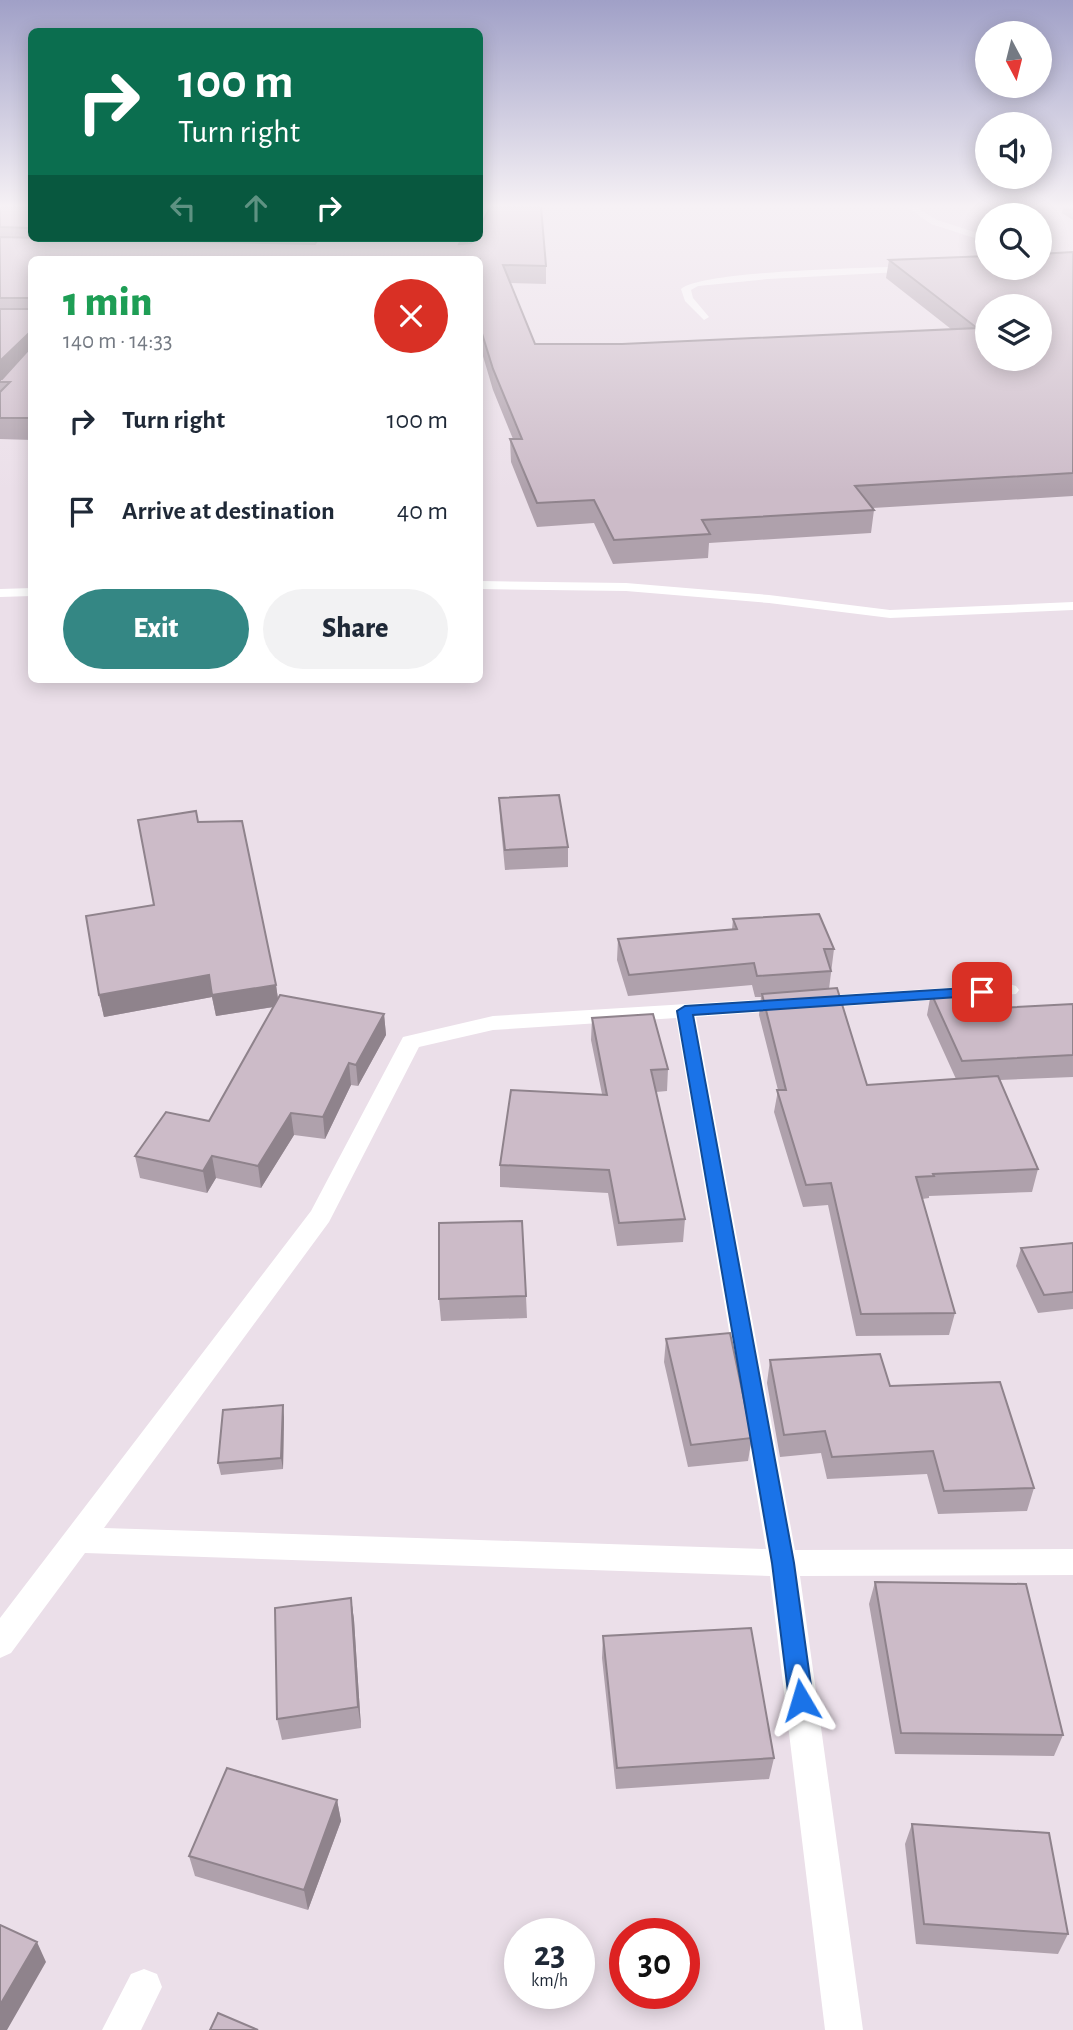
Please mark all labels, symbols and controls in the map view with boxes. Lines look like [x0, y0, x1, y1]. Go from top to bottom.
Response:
north arrow [975, 21, 1052, 98]
map controls [975, 21, 1052, 371]
icon: right [63, 56, 154, 147]
text: 100 m [178, 58, 294, 107]
button: sound [975, 112, 1052, 189]
text: Turn right [178, 116, 300, 148]
icon: left [164, 189, 202, 227]
icon: ahead [237, 189, 275, 227]
icon: right [310, 189, 348, 227]
button: search [975, 203, 1052, 280]
button: close [374, 279, 448, 353]
text: 1 min [63, 281, 152, 323]
button: layers [975, 294, 1052, 371]
text: 140 m · 14:33 [63, 330, 172, 353]
icon: right [63, 402, 101, 440]
text: Turn right [122, 407, 225, 433]
text: 100 m [387, 407, 448, 433]
icon: arrive [63, 493, 101, 531]
text: Arrive at destination [122, 498, 335, 524]
text: 40 m [397, 498, 448, 524]
button: Exit [63, 589, 249, 669]
button: Share [263, 589, 448, 669]
pin [952, 962, 1012, 1022]
icon: arrive [963, 973, 1001, 1011]
position arrow [764, 1663, 838, 1737]
speed limit sign: 30 [609, 1918, 700, 2009]
text: 23 [534, 1937, 565, 1972]
text: km/h [531, 1972, 568, 1990]

